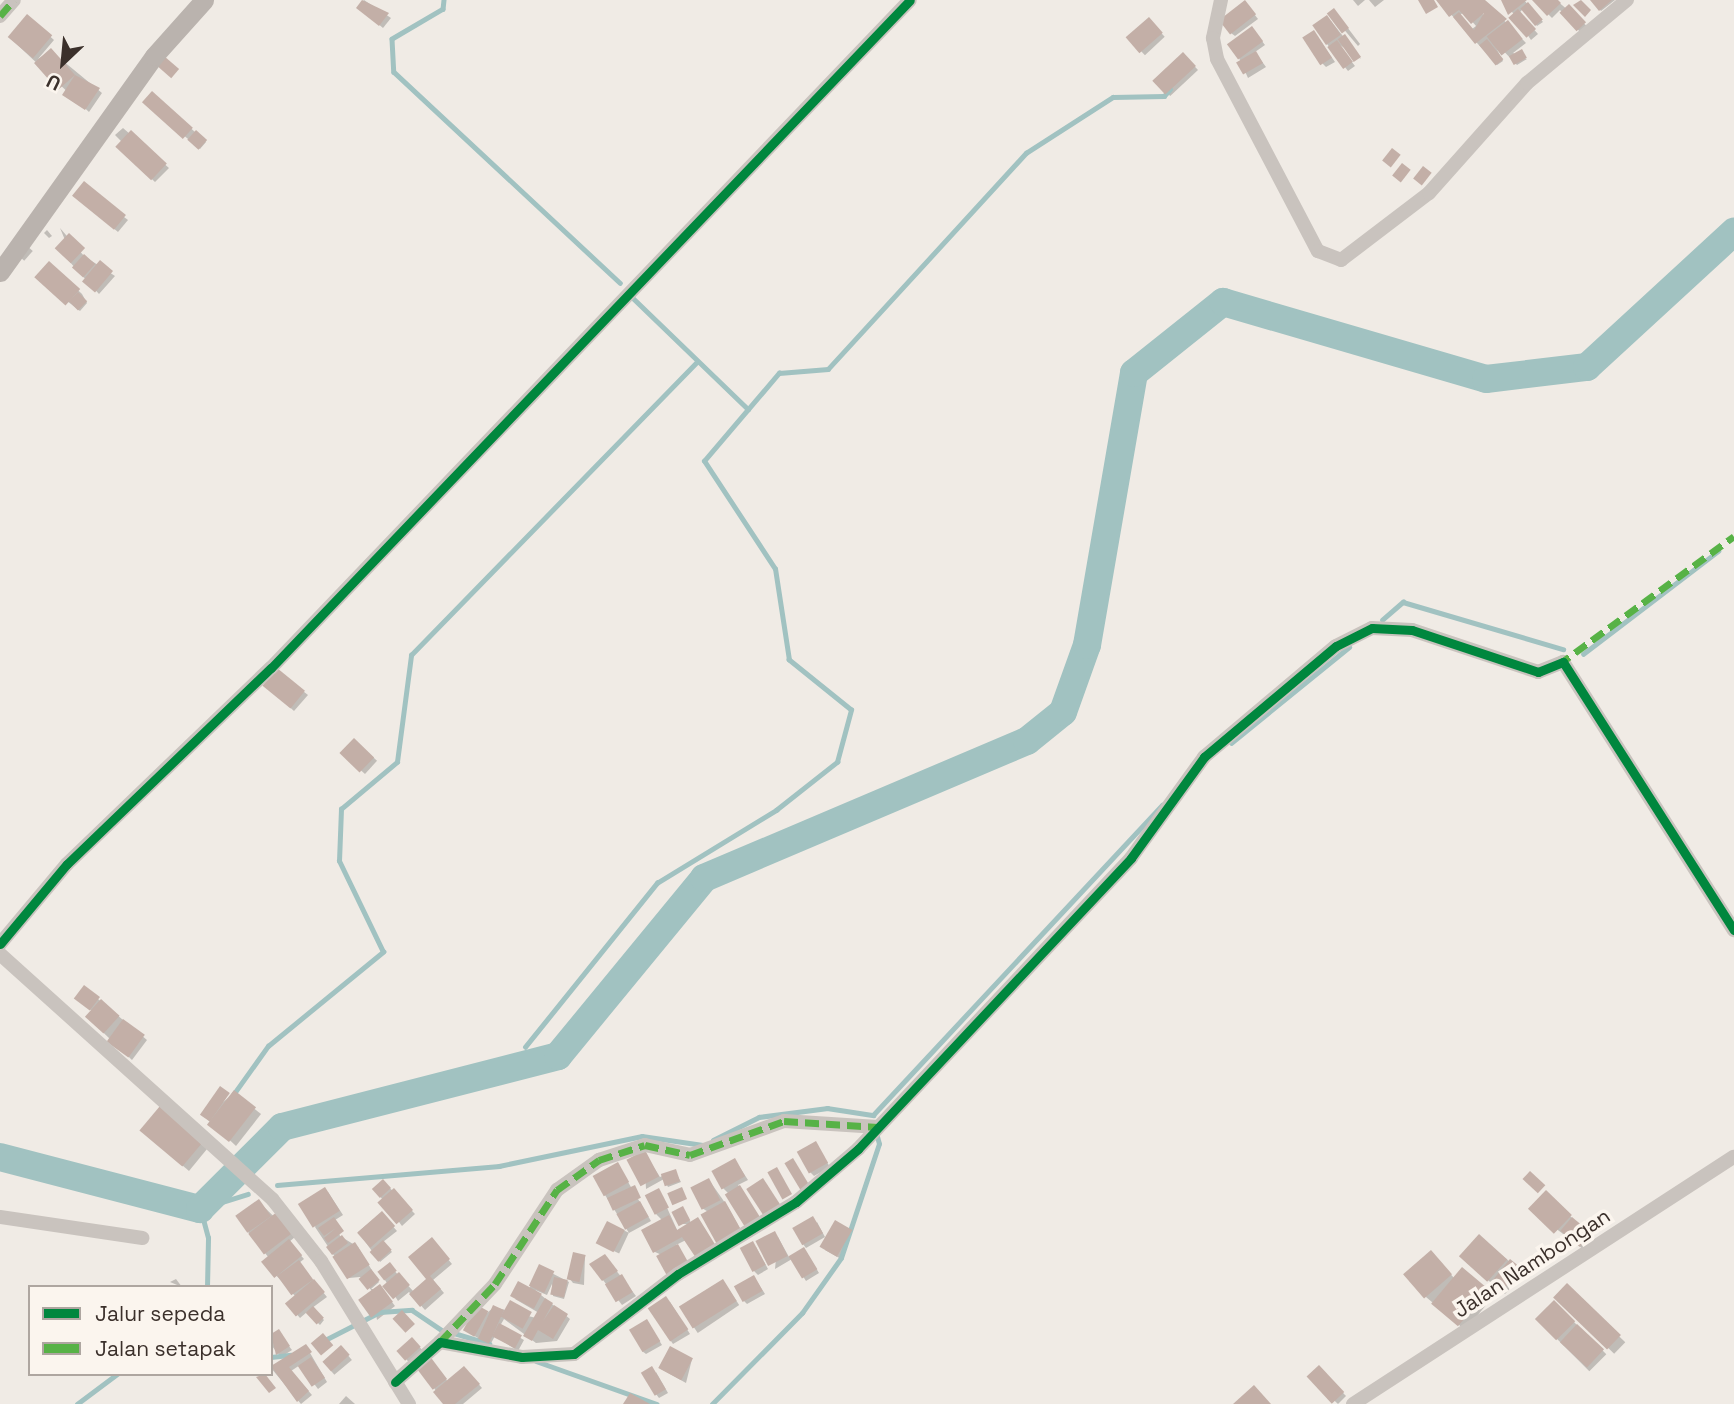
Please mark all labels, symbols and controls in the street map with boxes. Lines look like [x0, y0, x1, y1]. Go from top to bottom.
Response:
north arrow [28, 28, 98, 98]
text: U [42, 68, 65, 96]
street label: Jalan Nambongan [1449, 1203, 1615, 1323]
legend [28, 1285, 273, 1376]
text: Jalur sepeda [95, 1300, 225, 1327]
text: Jalan setapak [95, 1335, 236, 1362]

